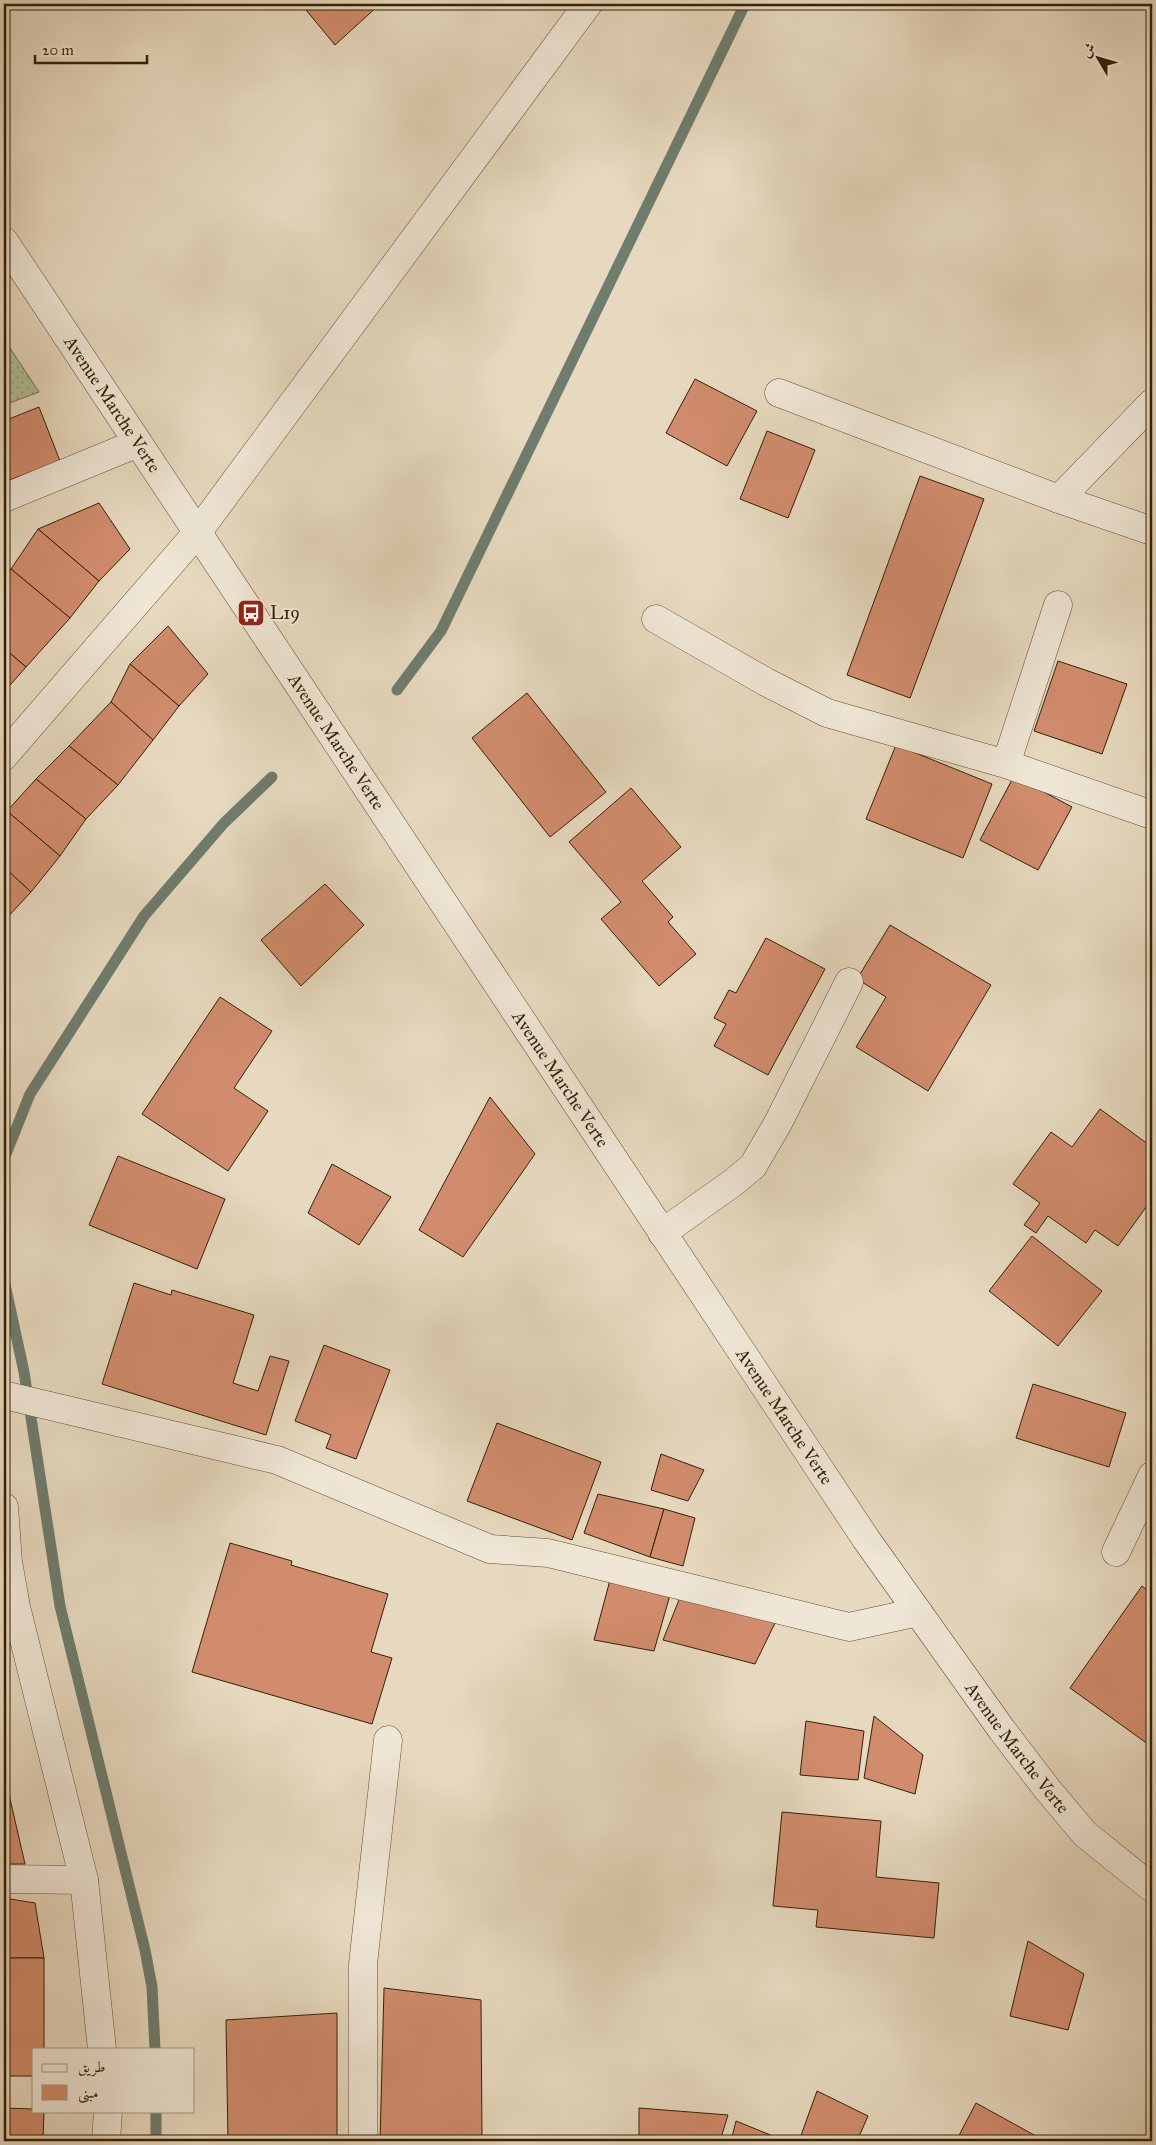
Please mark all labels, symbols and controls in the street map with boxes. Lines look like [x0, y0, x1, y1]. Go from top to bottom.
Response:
scale bar [35, 32, 148, 64]
north arrow [1074, 32, 1124, 82]
text: ش [1077, 40, 1099, 61]
text: 20 m [42, 41, 74, 59]
street label: Avenue Marche Verte [59, 331, 166, 477]
bus stop icon: L19 [236, 598, 266, 628]
place label: L19 [270, 602, 300, 624]
street label: Avenue Marche Verte [283, 668, 390, 814]
street label: Avenue Marche Verte [507, 1006, 614, 1151]
street label: Avenue Marche Verte [731, 1343, 838, 1489]
street label: Avenue Marche Verte [960, 1677, 1074, 1818]
legend [32, 2048, 195, 2112]
text: طريق [78, 2058, 105, 2077]
text: مبنى [78, 2084, 98, 2104]

